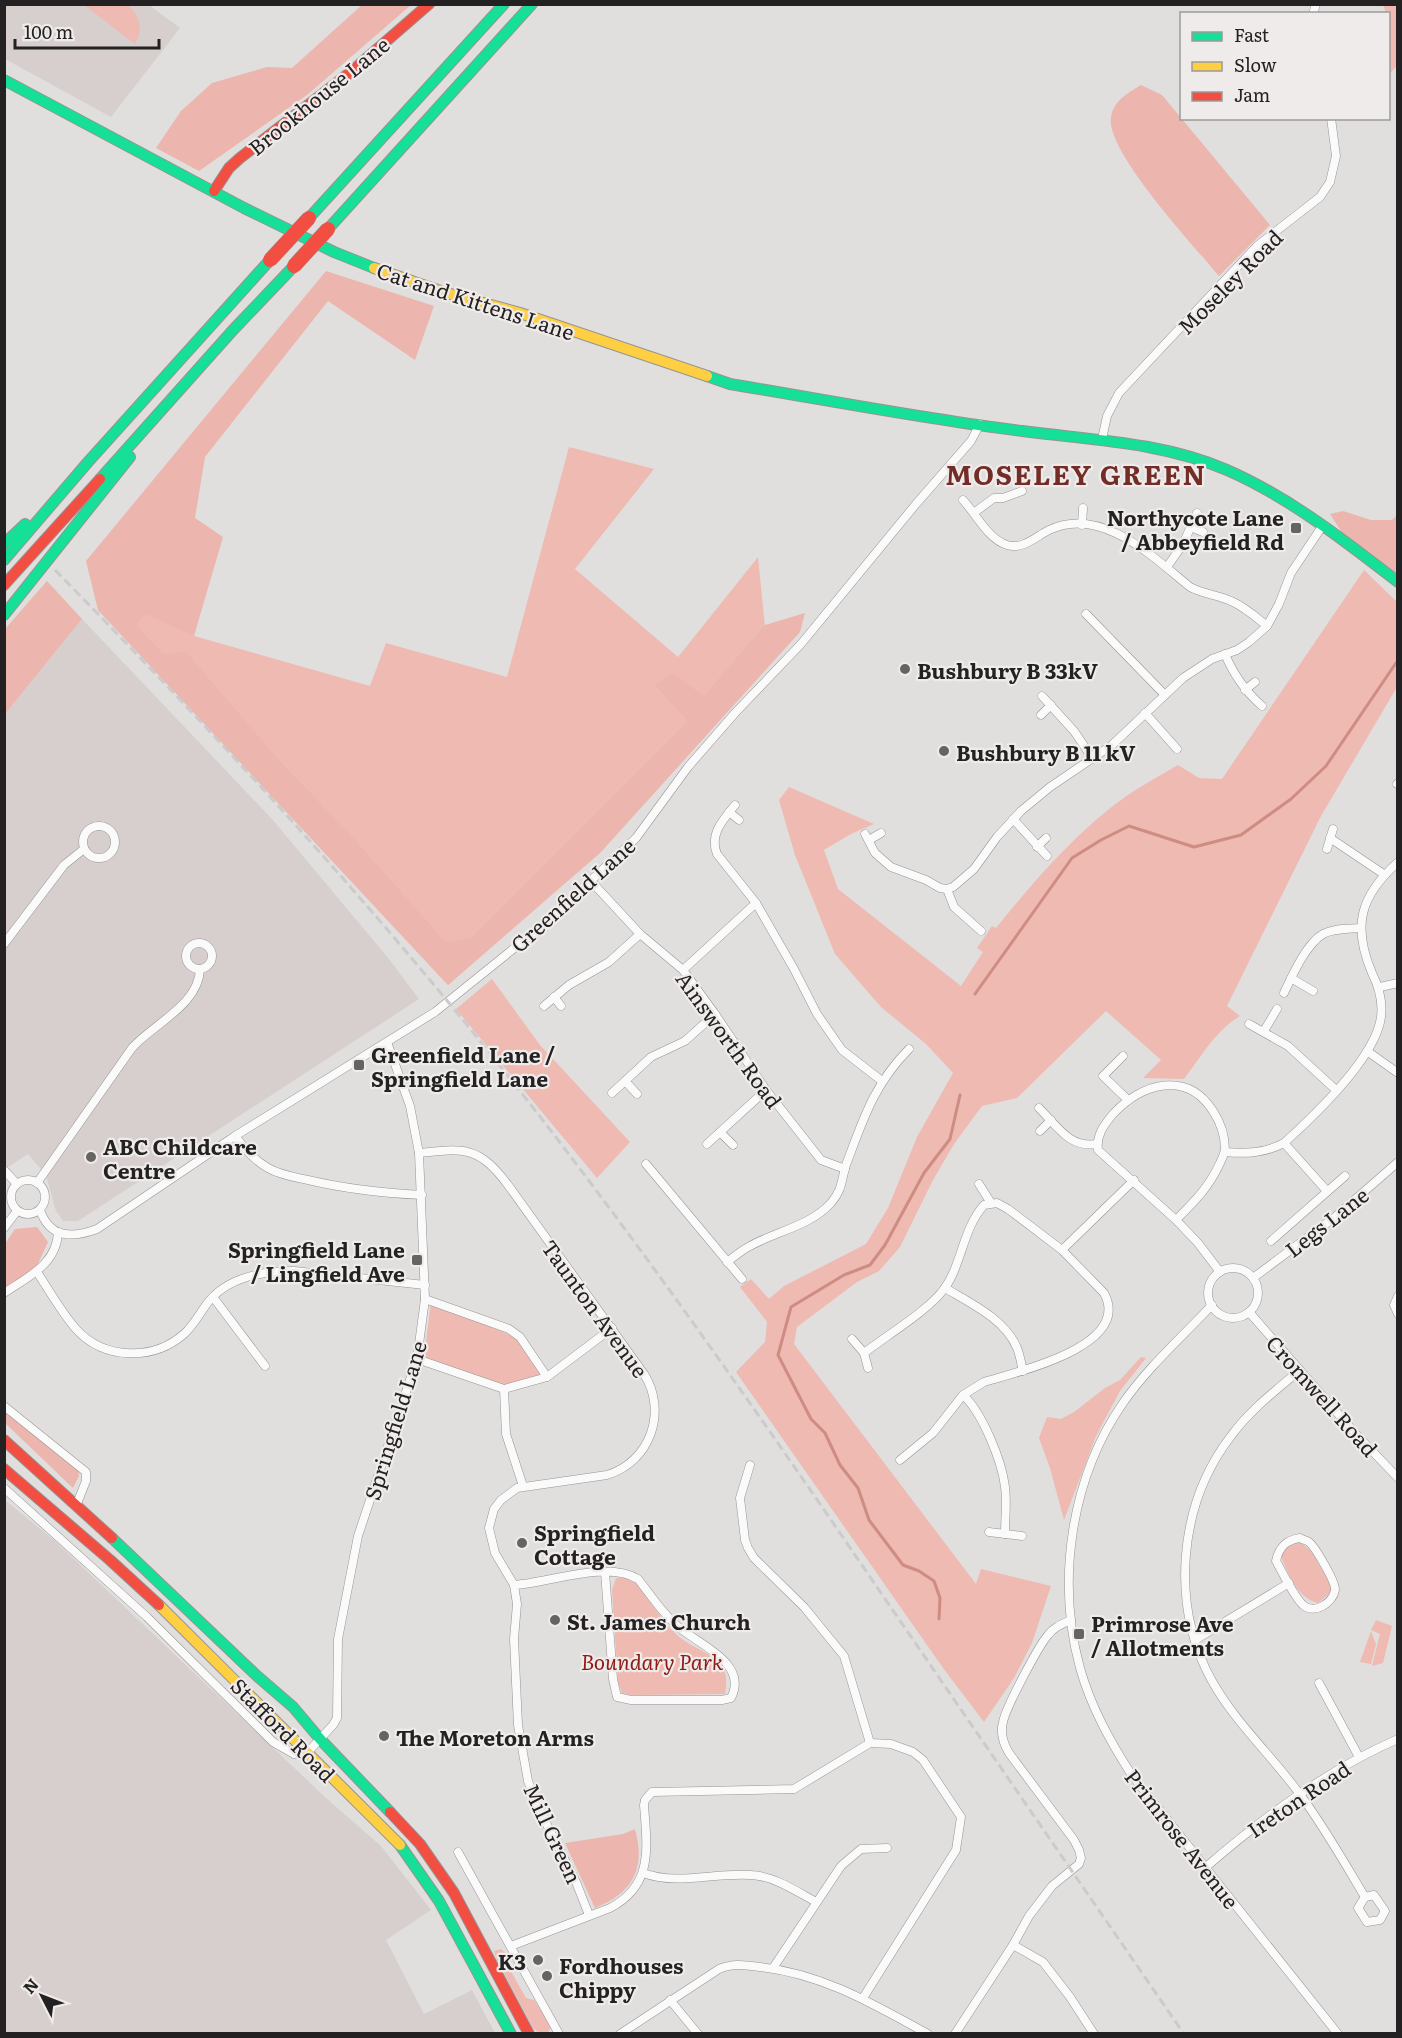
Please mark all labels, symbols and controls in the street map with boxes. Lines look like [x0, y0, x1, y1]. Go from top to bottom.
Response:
scale bar [15, 12, 159, 50]
legend [1180, 12, 1390, 120]
text: 100 m [24, 18, 73, 45]
text: Fast [1234, 21, 1270, 48]
street label: Brookhouse Lane [241, 28, 395, 162]
text: Slow [1234, 51, 1277, 78]
text: Jam [1234, 81, 1270, 108]
street label: Moseley Road [1169, 221, 1289, 341]
street label: Cat and Kittens Lane [373, 253, 579, 347]
district label: MOSELEY GREEN [945, 453, 1207, 493]
place label: Northycote Lane / Abbeyfield Rd [1107, 501, 1284, 556]
marker: Northycote Lane / Abbeyfield Rd [1289, 521, 1303, 535]
place label: Bushbury B 33kV [917, 654, 1098, 685]
marker: Bushbury B 33kV [898, 662, 912, 676]
place label: Bushbury B 11 kV [956, 736, 1135, 767]
marker: Bushbury B 11 kV [937, 744, 951, 758]
street label: Greenfield Lane [503, 830, 641, 958]
street label: Ainsworth Road [670, 964, 791, 1114]
place label: Greenfield Lane / Springfield Lane [371, 1038, 555, 1093]
marker: Greenfield Lane / Springfield Lane [352, 1058, 366, 1072]
place label: ABC Childcare Centre [103, 1130, 257, 1185]
marker: ABC Childcare Centre [84, 1150, 98, 1164]
street label: Legs Lane [1278, 1178, 1374, 1264]
place label: Springfield Lane / Lingfield Ave [228, 1233, 405, 1288]
street label: Taunton Avenue [535, 1233, 657, 1383]
marker: Springfield Lane / Lingfield Ave [410, 1253, 424, 1267]
street label: Cromwell Road [1260, 1328, 1386, 1463]
street label: Springfield Lane [355, 1337, 433, 1503]
place label: Springfield Cottage [534, 1516, 655, 1571]
marker: Springfield Cottage [515, 1536, 529, 1550]
place label: St. James Church [567, 1605, 751, 1636]
place label: Primrose Ave / Allotments [1091, 1607, 1234, 1662]
marker: St. James Church [548, 1613, 562, 1627]
marker: Primrose Ave / Allotments [1072, 1627, 1086, 1641]
park label: Boundary Park [581, 1645, 724, 1676]
street label: Stafford Road [225, 1670, 343, 1788]
place label: The Moreton Arms [396, 1721, 594, 1752]
marker: The Moreton Arms [377, 1729, 391, 1743]
street label: Ireton Road [1240, 1752, 1356, 1844]
street label: Primrose Avenue [1119, 1762, 1248, 1915]
street label: Mill Green [517, 1778, 591, 1888]
place label: K3 [498, 1945, 526, 1976]
place label: Fordhouses Chippy [559, 1949, 683, 2004]
marker: K3 [531, 1953, 545, 1967]
north arrow [12, 1966, 72, 2026]
marker: Fordhouses Chippy [540, 1969, 554, 1983]
text: N [17, 1972, 44, 1998]

